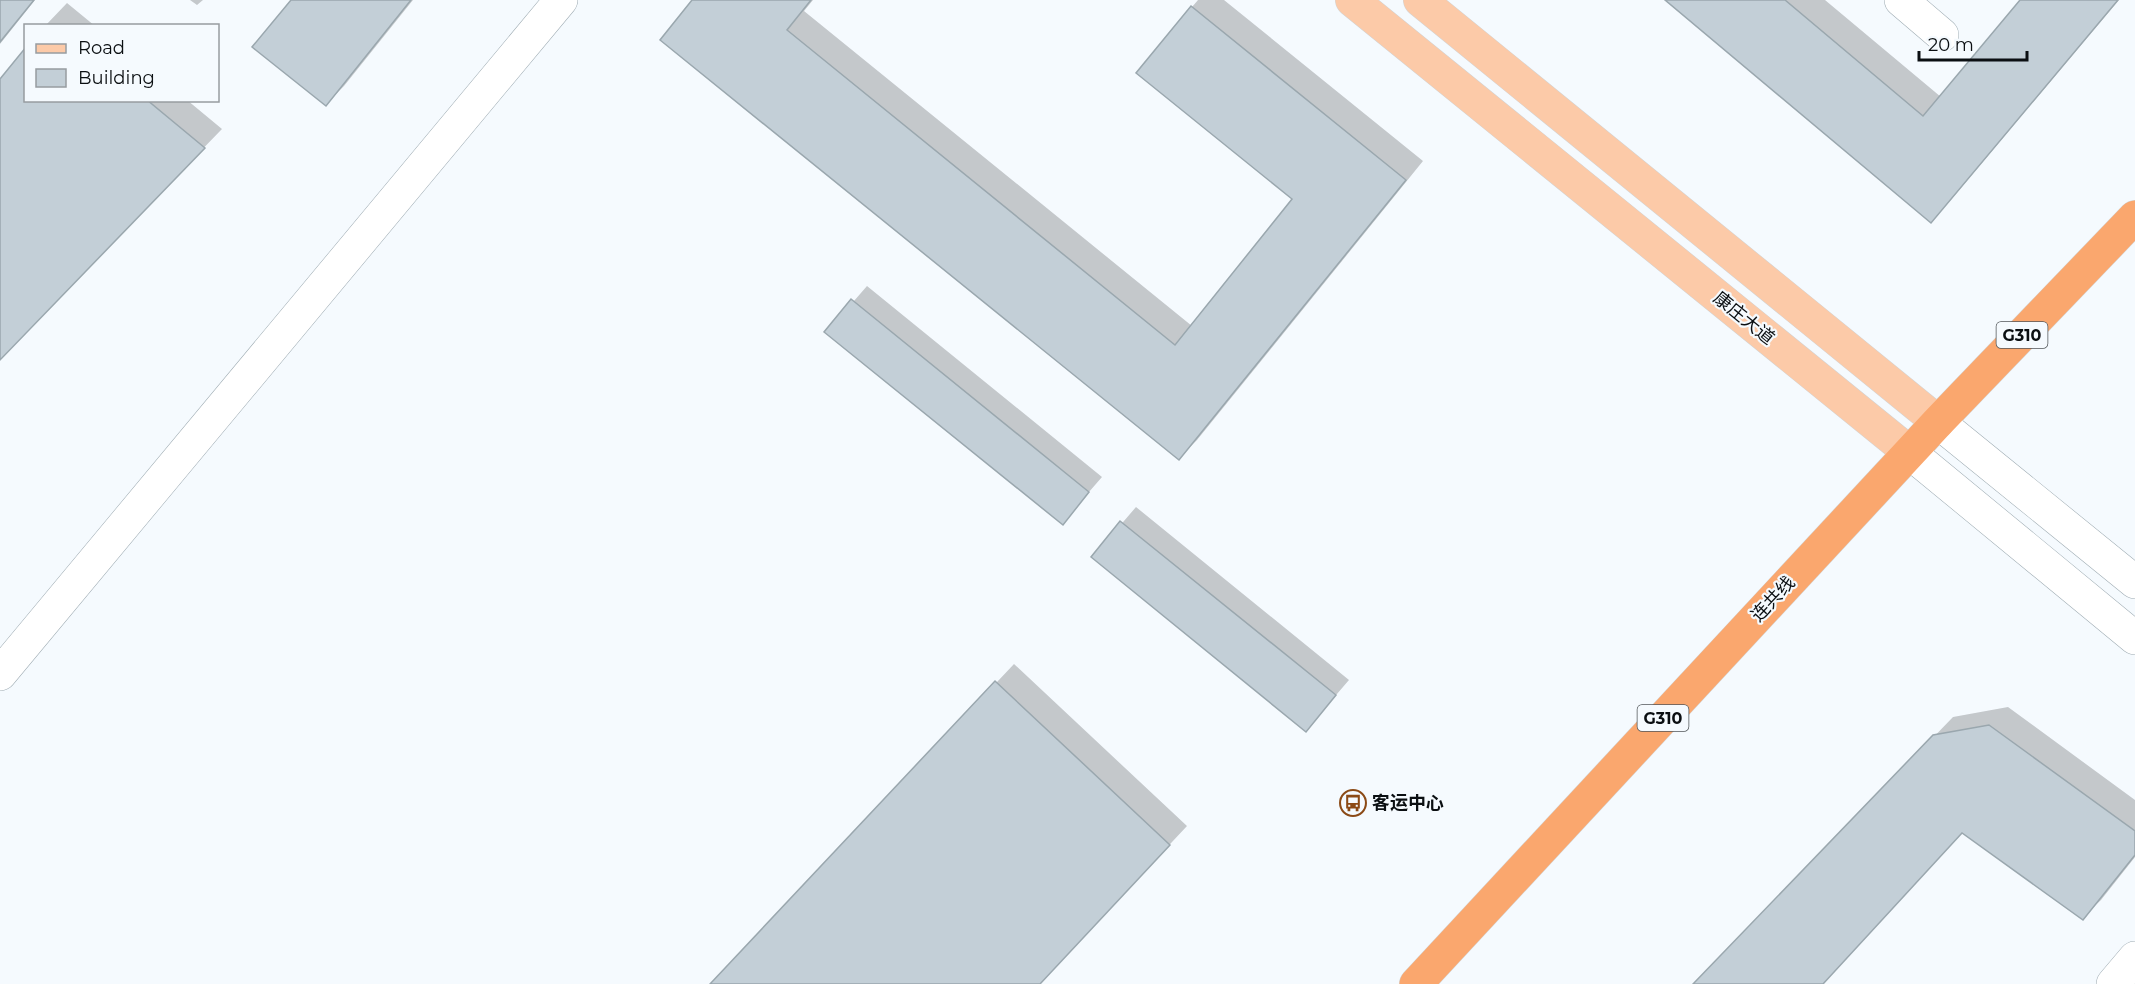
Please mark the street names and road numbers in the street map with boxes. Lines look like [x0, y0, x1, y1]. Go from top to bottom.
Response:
street label: 康庄大道 [1709, 287, 1779, 349]
road number: G310 [1996, 322, 2048, 348]
street label: 连共线 [1747, 572, 1799, 626]
road number: G310 [1638, 705, 1688, 731]

